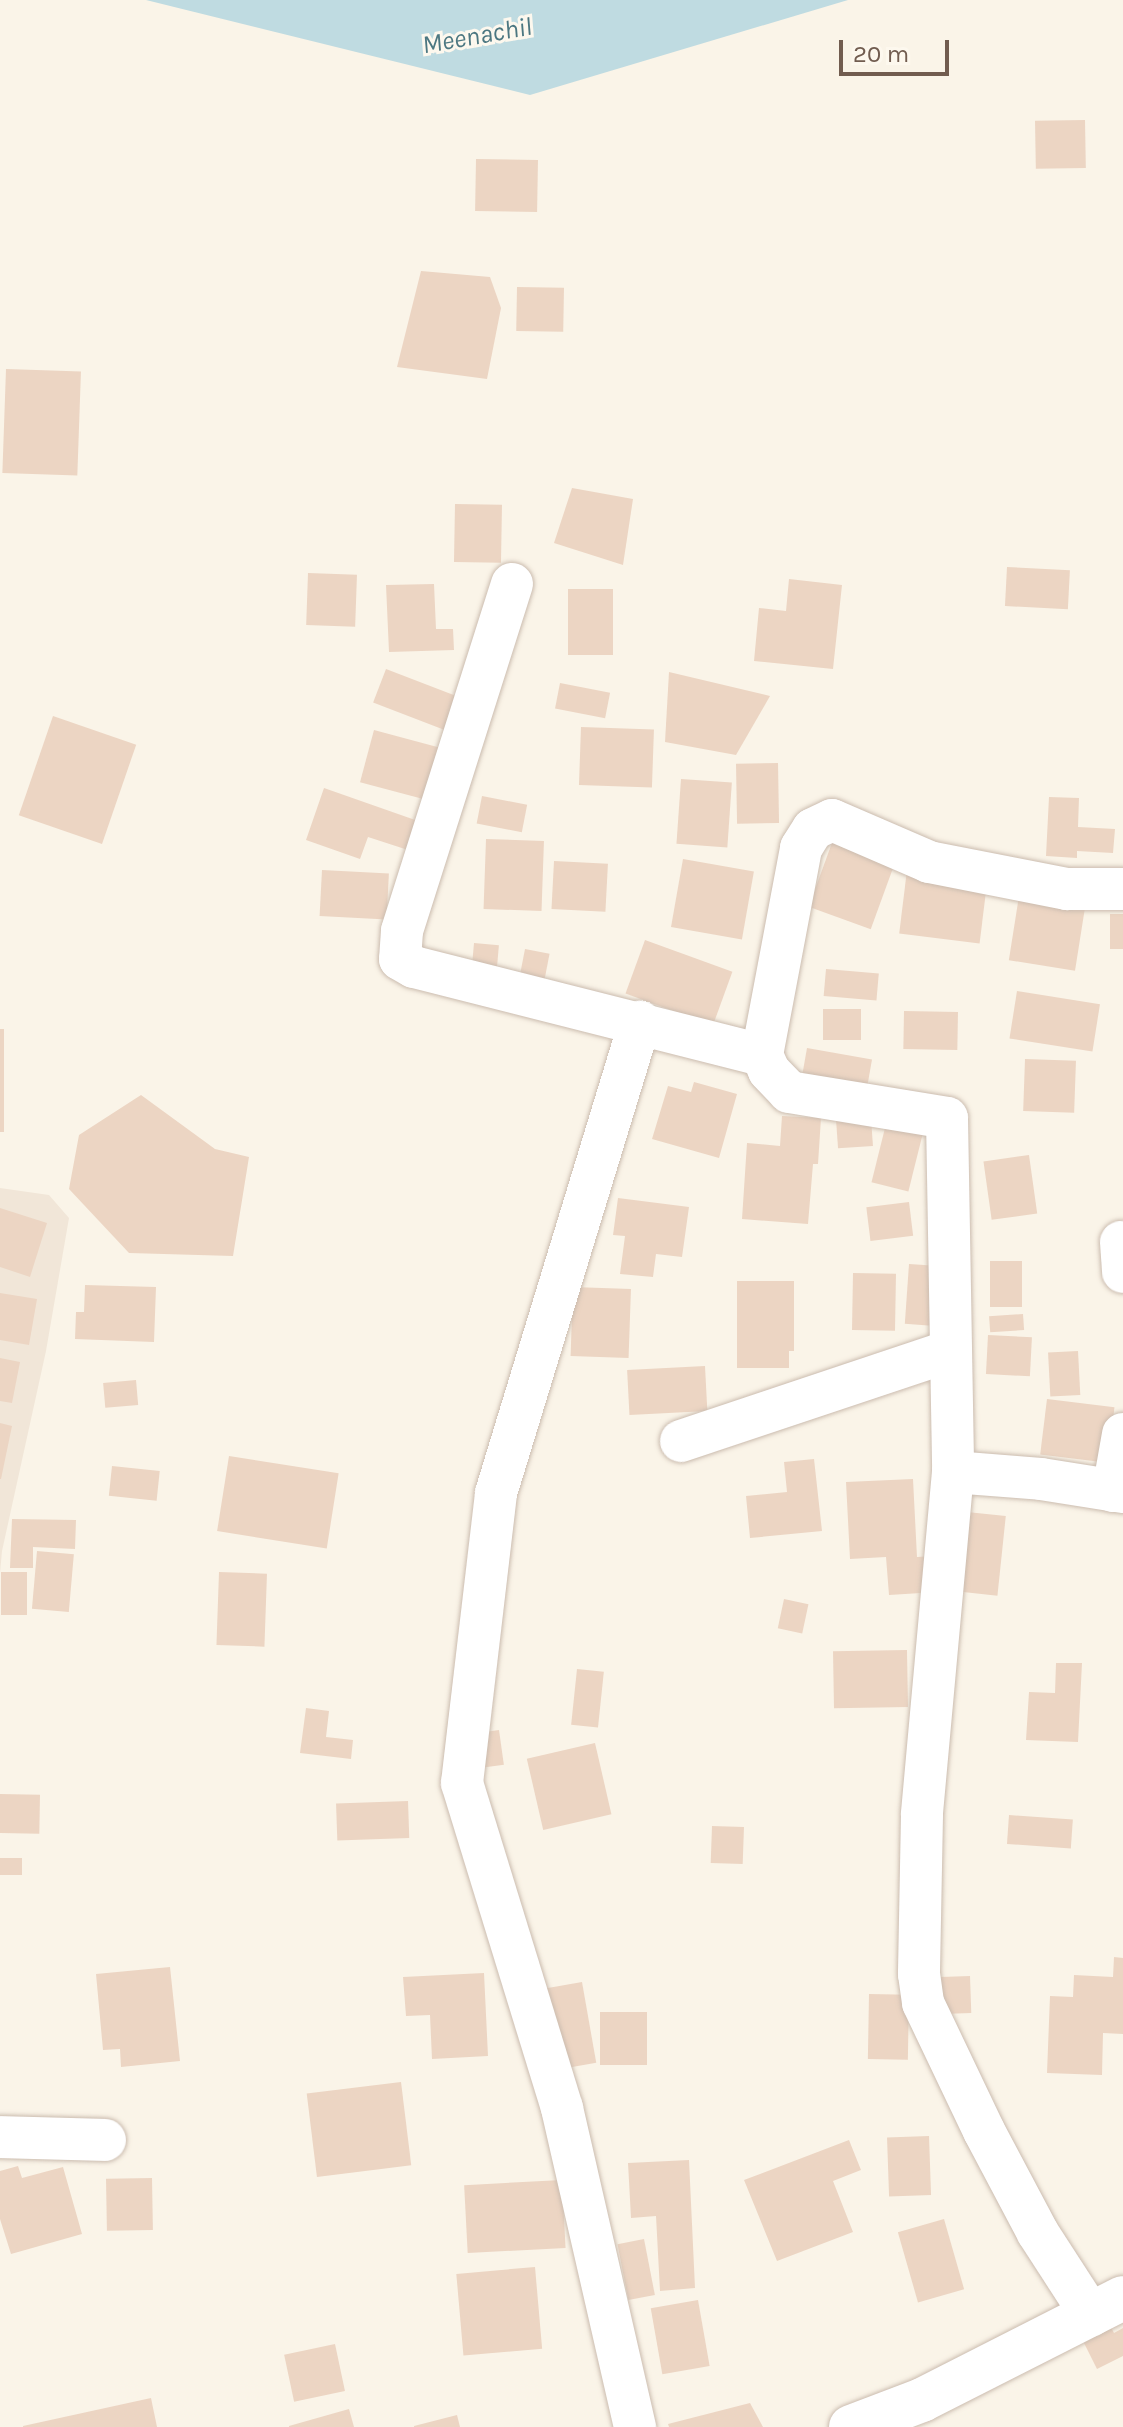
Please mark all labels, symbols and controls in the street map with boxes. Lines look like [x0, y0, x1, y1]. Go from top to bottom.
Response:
water label: Meenachil [420, 11, 534, 61]
scale bar [843, 24, 953, 74]
text: 20 m [853, 40, 909, 68]

